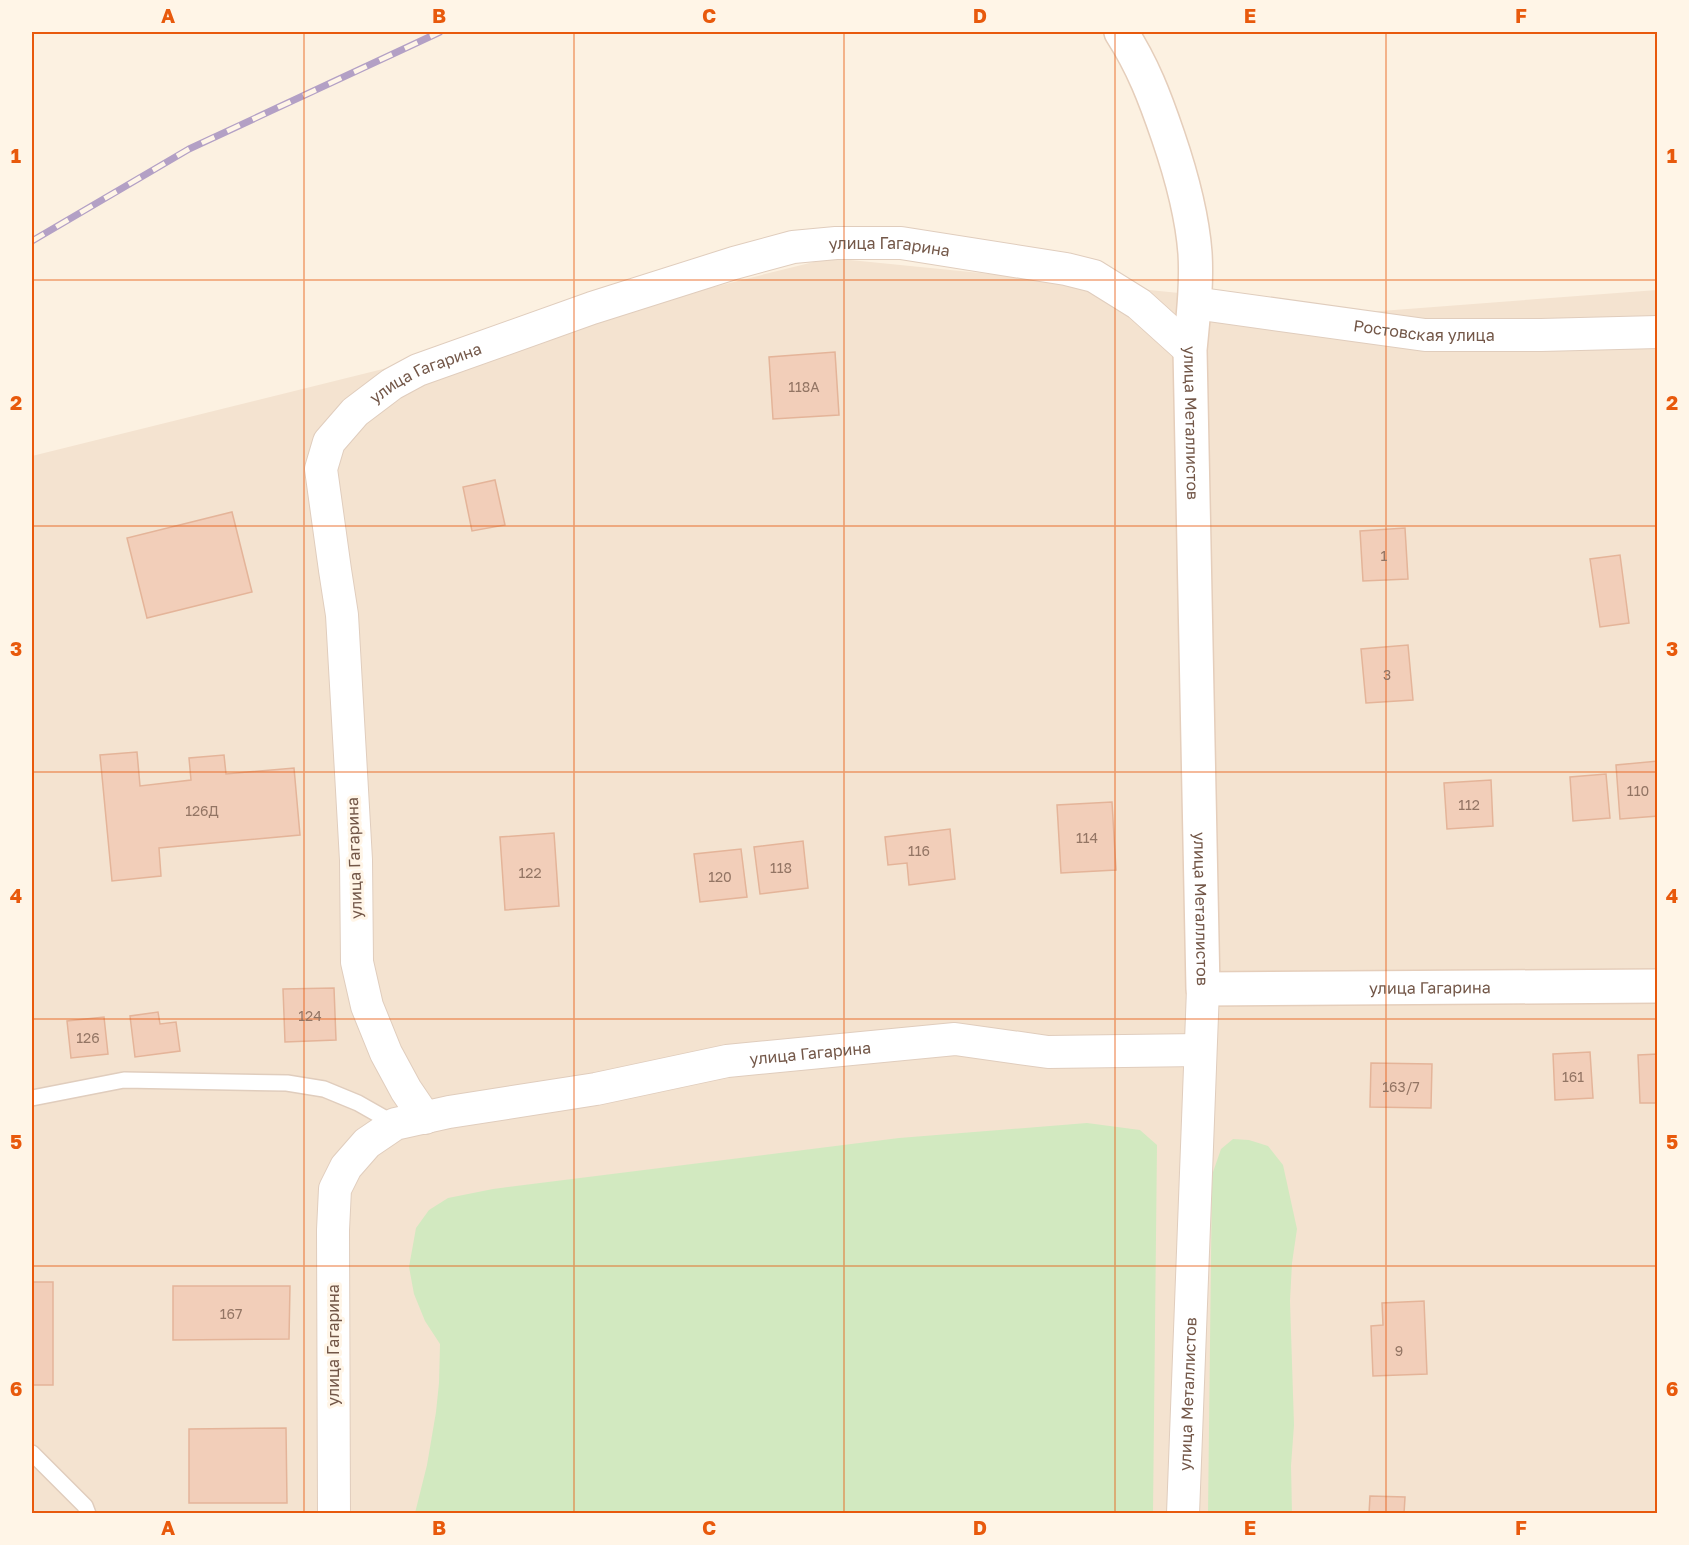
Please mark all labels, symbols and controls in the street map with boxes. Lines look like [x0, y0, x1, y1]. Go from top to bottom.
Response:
text: A [161, 3, 175, 27]
text: B [432, 3, 446, 27]
text: C [702, 3, 716, 27]
text: D [973, 3, 987, 27]
text: E [1244, 3, 1256, 27]
text: F [1515, 3, 1527, 27]
text: 1 [11, 143, 21, 167]
text: 1 [1667, 143, 1677, 167]
street label: улица Гагарина [828, 233, 951, 261]
street label: Ростовская улица [1352, 315, 1495, 345]
street label: улица Гагарина [365, 338, 484, 408]
street label: улица Металлистов [1180, 346, 1203, 500]
house number: 118А [788, 378, 820, 395]
text: 2 [10, 390, 22, 414]
text: 2 [1666, 390, 1678, 414]
house number: 1 [1381, 547, 1388, 564]
text: 3 [10, 636, 22, 660]
text: 3 [1666, 636, 1678, 660]
house number: 3 [1383, 666, 1391, 683]
house number: 110 [1627, 782, 1649, 799]
house number: 112 [1458, 796, 1480, 813]
street label: улица Гагарина [342, 797, 366, 919]
house number: 126Д [185, 802, 219, 819]
house number: 114 [1076, 829, 1098, 846]
street label: улица Металлистов [1190, 832, 1213, 986]
house number: 116 [908, 842, 930, 859]
house number: 118 [770, 859, 792, 876]
house number: 122 [518, 864, 542, 881]
house number: 120 [708, 868, 732, 885]
text: 4 [10, 883, 22, 907]
text: 4 [1666, 883, 1678, 907]
street label: улица Гагарина [1369, 977, 1491, 998]
house number: 124 [298, 1007, 322, 1024]
house number: 126 [76, 1029, 100, 1046]
street label: улица Гагарина [749, 1037, 872, 1069]
house number: 161 [1562, 1068, 1584, 1085]
house number: 163/7 [1382, 1078, 1420, 1095]
text: 5 [10, 1129, 22, 1153]
text: 5 [1666, 1129, 1678, 1153]
street label: улица Гагарина [323, 1284, 343, 1406]
house number: 167 [220, 1305, 242, 1322]
street label: улица Металлистов [1175, 1317, 1200, 1471]
house number: 9 [1395, 1342, 1403, 1359]
text: 6 [10, 1376, 22, 1400]
text: 6 [1666, 1376, 1678, 1400]
text: A [161, 1515, 175, 1539]
text: B [432, 1515, 446, 1539]
text: C [702, 1515, 716, 1539]
text: D [973, 1515, 987, 1539]
text: E [1244, 1515, 1256, 1539]
text: F [1515, 1515, 1527, 1539]

